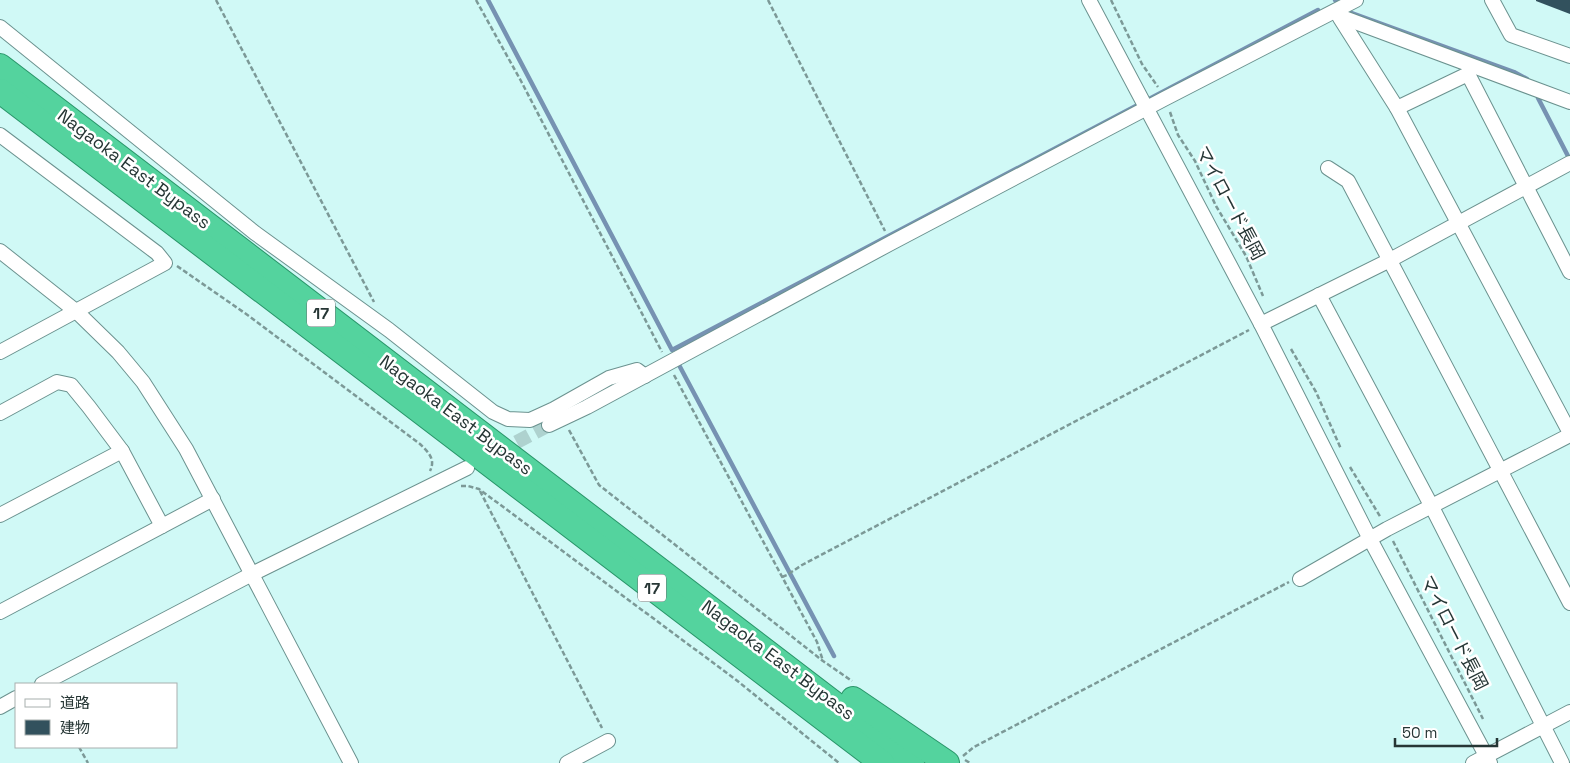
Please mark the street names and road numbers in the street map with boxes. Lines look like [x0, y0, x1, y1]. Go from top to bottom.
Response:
street label: Nagaoka East Bypass [53, 104, 215, 234]
street label: マイロード長岡 [1191, 142, 1270, 264]
road number: 17 [307, 300, 335, 326]
street label: Nagaoka East Bypass [375, 350, 537, 480]
street label: マイロード長岡 [1416, 571, 1493, 694]
road number: 17 [638, 574, 666, 602]
street label: Nagaoka East Bypass [697, 595, 859, 725]

